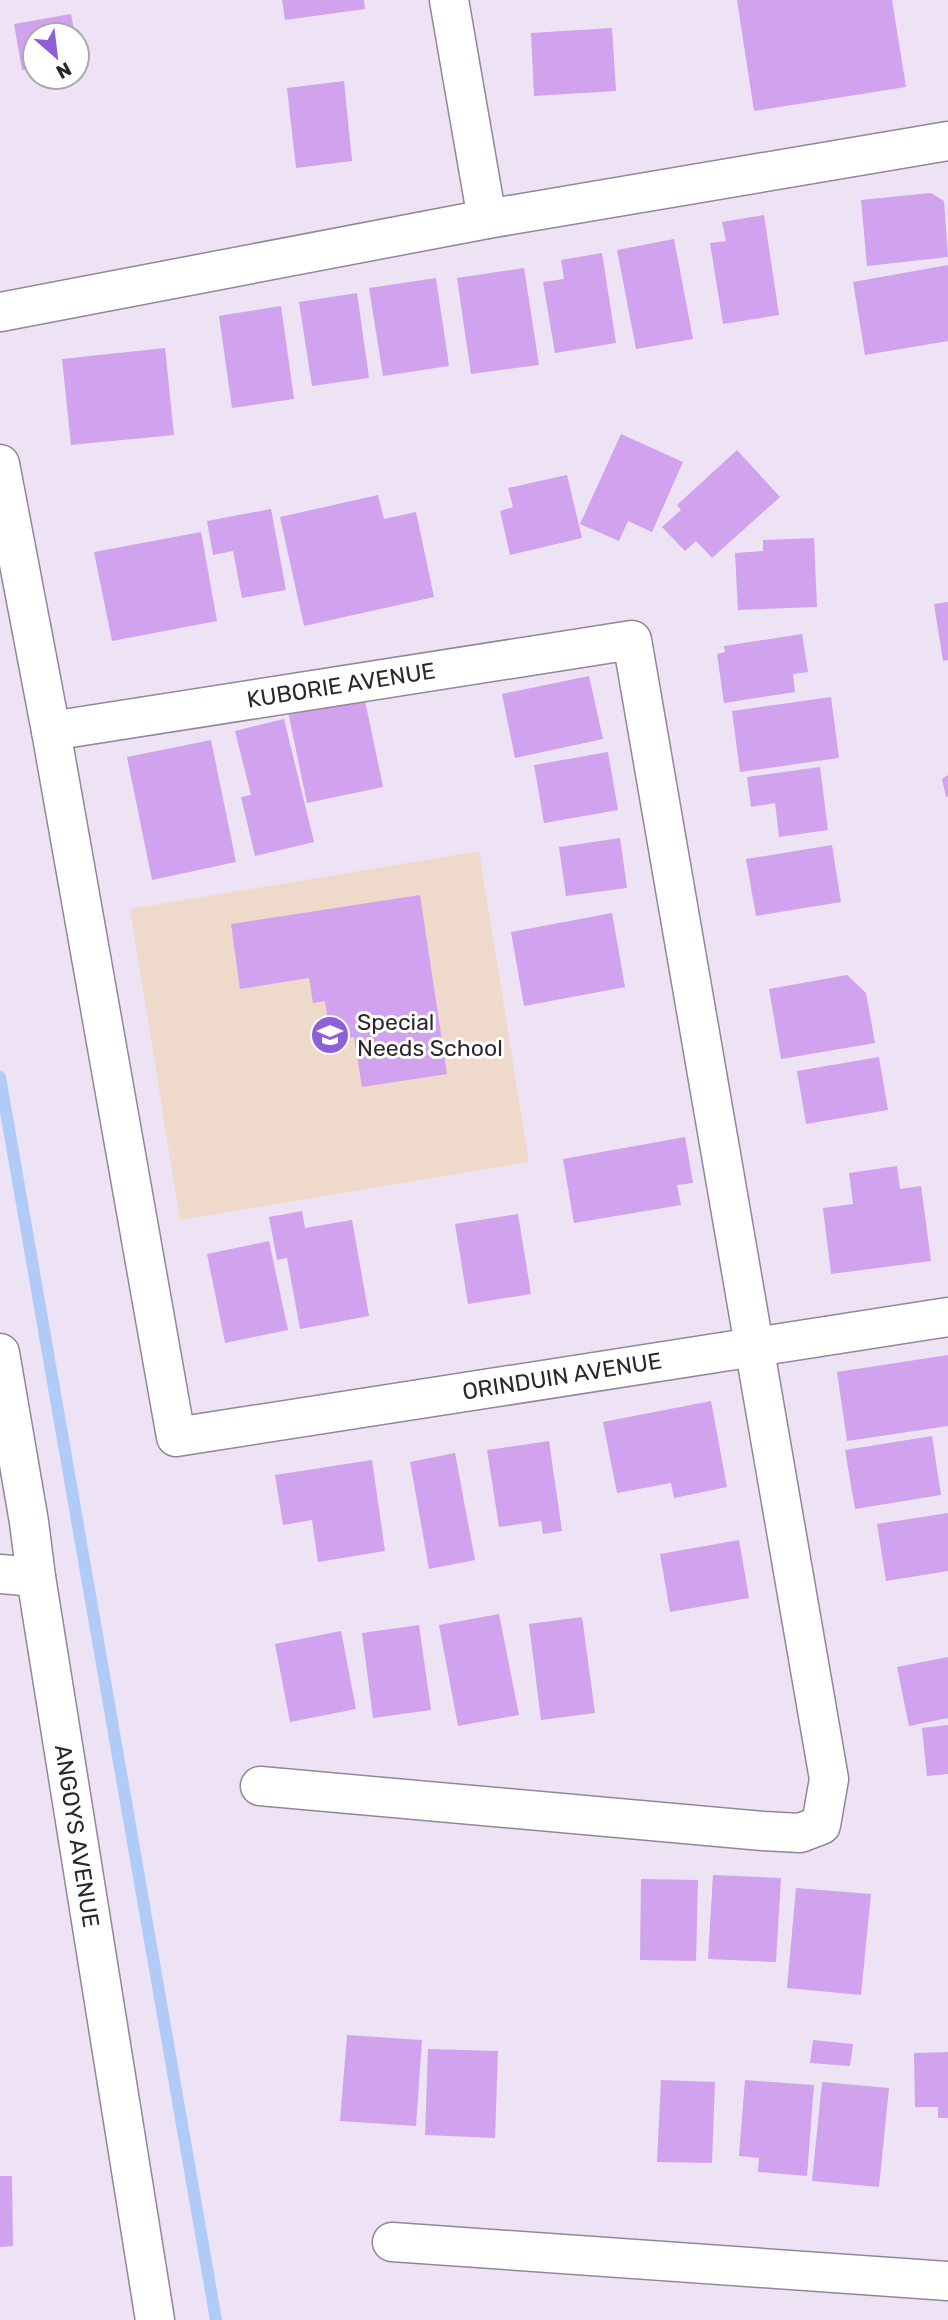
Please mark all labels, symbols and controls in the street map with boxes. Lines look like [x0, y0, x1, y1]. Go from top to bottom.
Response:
north arrow [21, 21, 91, 91]
text: N [52, 57, 75, 84]
street label: KUBORIE AVENUE [245, 656, 437, 714]
place label: Special Needs School [357, 1008, 503, 1062]
school or university icon: Special Needs School [309, 1014, 351, 1056]
street label: ORINDUIN AVENUE [460, 1346, 664, 1406]
street label: ANGOYS AVENUE [49, 1742, 105, 1930]

